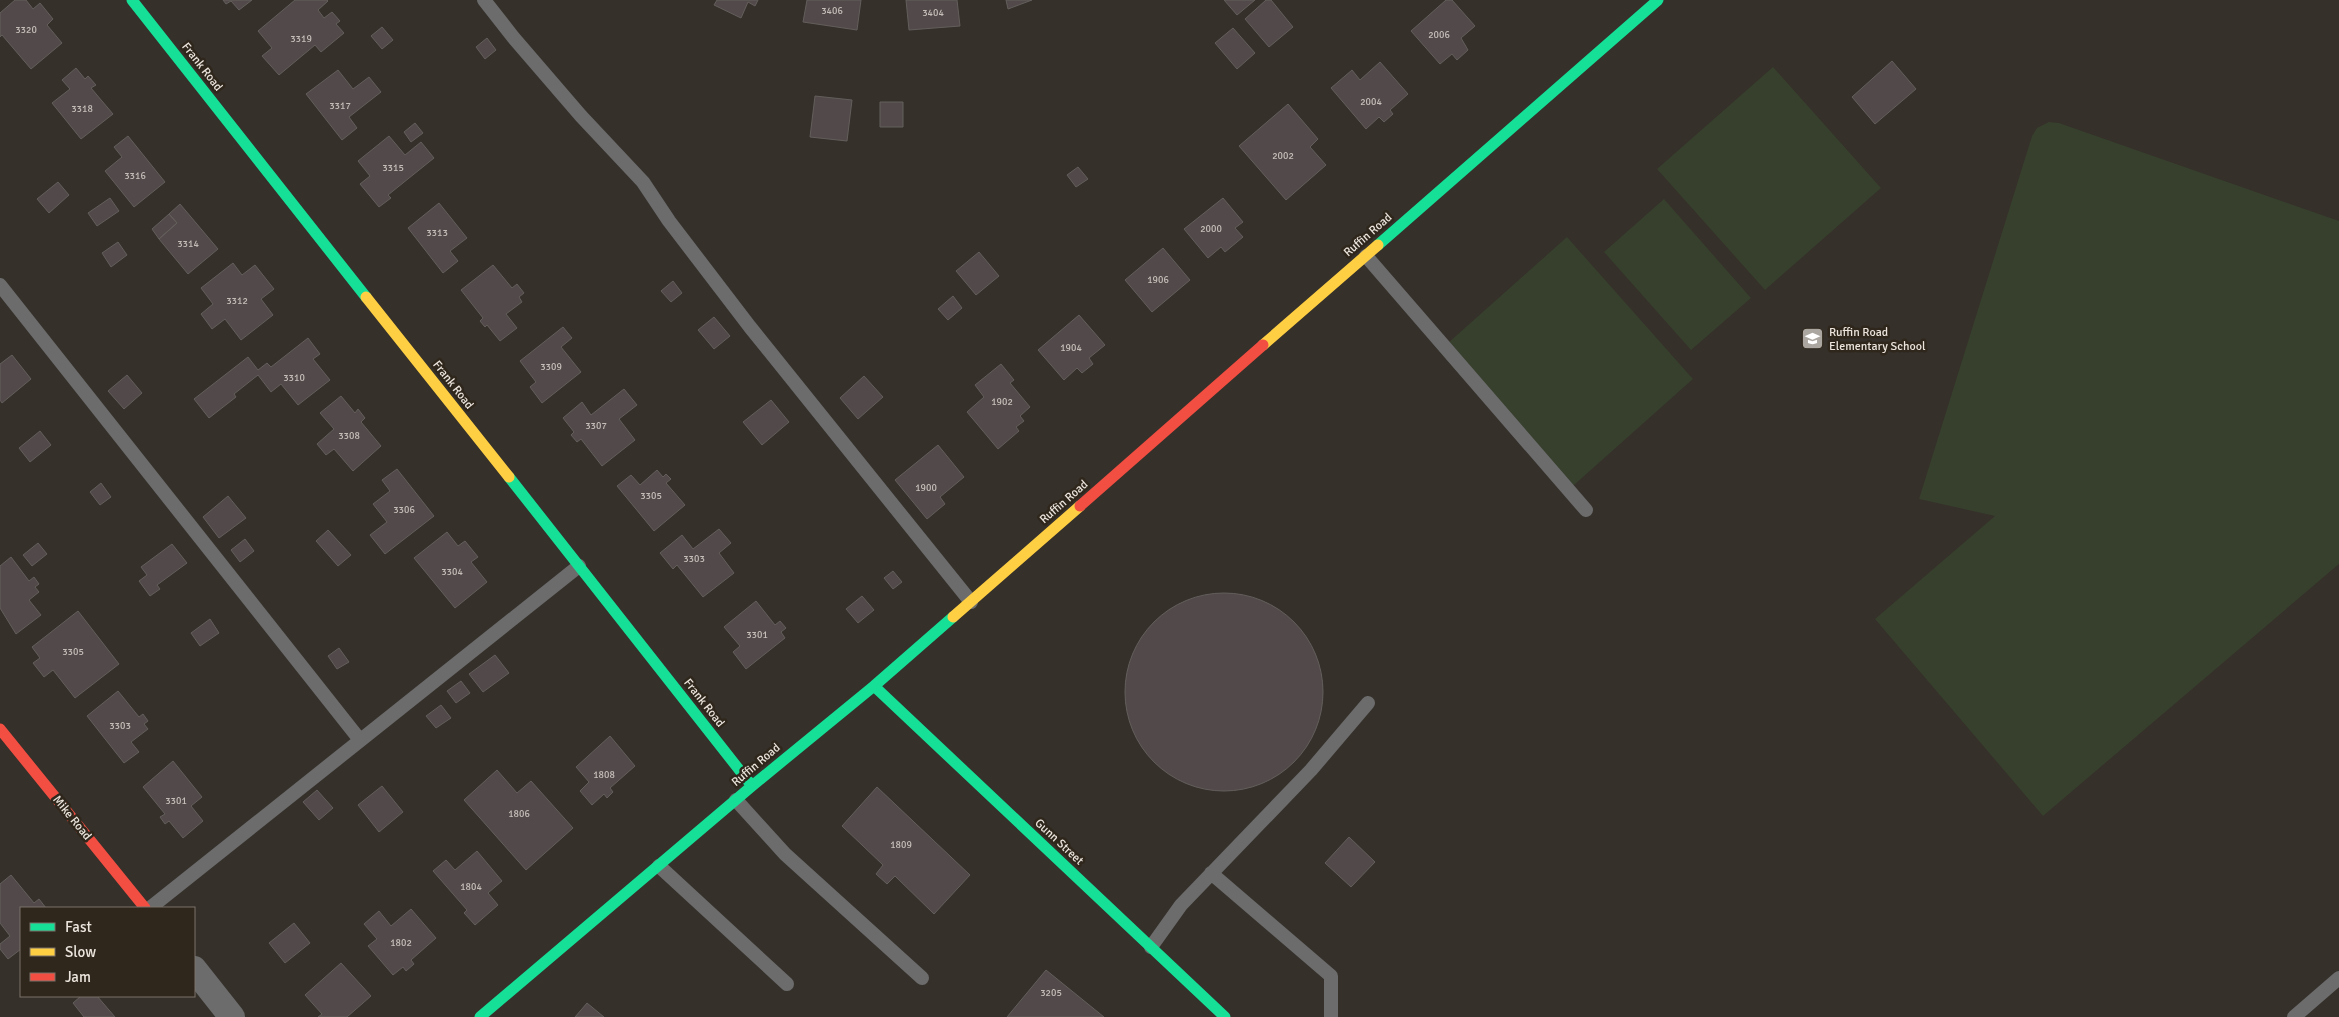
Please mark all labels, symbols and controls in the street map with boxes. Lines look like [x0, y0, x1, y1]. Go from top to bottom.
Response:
house number: 3406 [821, 5, 843, 17]
house number: 3404 [922, 7, 944, 19]
house number: 3320 [15, 24, 37, 36]
house number: 2006 [1428, 29, 1450, 41]
house number: 3319 [290, 33, 312, 45]
street label: Frank Road [178, 40, 226, 94]
house number: 2004 [1360, 96, 1382, 108]
house number: 3317 [329, 100, 351, 112]
house number: 3318 [71, 103, 93, 115]
house number: 2002 [1272, 150, 1294, 162]
house number: 3315 [382, 162, 404, 174]
house number: 3316 [124, 170, 146, 182]
street label: Ruffin Road [1341, 210, 1395, 260]
house number: 2000 [1200, 223, 1222, 235]
house number: 3313 [426, 227, 448, 239]
house number: 3314 [177, 238, 199, 250]
house number: 1906 [1147, 274, 1169, 286]
house number: 3312 [226, 295, 248, 307]
place label: Ruffin Road Elementary School [1829, 325, 1926, 354]
school or university icon: Ruffin Road Elementary School [1801, 327, 1825, 351]
house number: 1904 [1060, 342, 1082, 354]
street label: Frank Road [429, 358, 477, 412]
house number: 3309 [540, 361, 562, 373]
house number: 3310 [283, 372, 305, 384]
house number: 1902 [991, 396, 1013, 408]
house number: 3307 [585, 420, 607, 432]
house number: 3308 [338, 430, 360, 442]
street label: Ruffin Road [1037, 477, 1091, 527]
house number: 1900 [915, 482, 937, 494]
house number: 3305 [640, 490, 662, 502]
house number: 3306 [393, 504, 415, 516]
house number: 3303 [683, 553, 705, 565]
house number: 3304 [441, 566, 463, 578]
house number: 3301 [746, 629, 768, 641]
house number: 3305 [62, 646, 84, 658]
street label: Frank Road [680, 676, 728, 730]
house number: 3303 [109, 720, 131, 732]
street label: Ruffin Road [729, 740, 783, 790]
house number: 1808 [593, 769, 615, 781]
street label: Mike Road [49, 793, 95, 843]
house number: 3301 [165, 795, 187, 807]
house number: 1806 [508, 808, 530, 820]
street label: Gunn Street [1031, 816, 1087, 868]
house number: 1809 [890, 839, 912, 851]
house number: 1804 [460, 881, 482, 893]
legend [20, 907, 195, 997]
text: Fast [65, 918, 92, 936]
house number: 1802 [390, 937, 412, 949]
text: Slow [65, 943, 96, 961]
text: Jam [65, 968, 91, 986]
house number: 3205 [1040, 987, 1062, 999]

